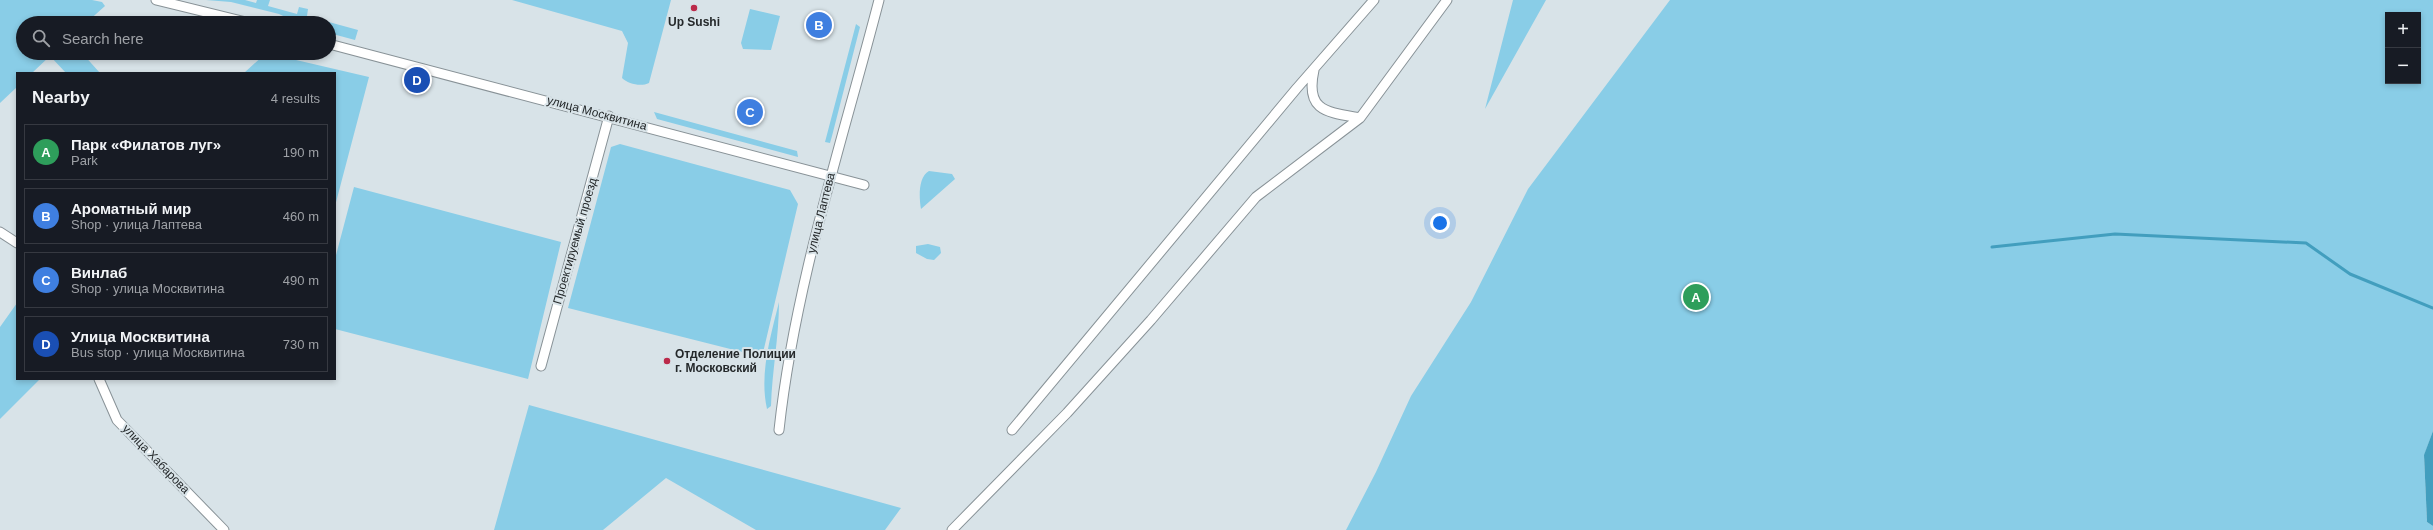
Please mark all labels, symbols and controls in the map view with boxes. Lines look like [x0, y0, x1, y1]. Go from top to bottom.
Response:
marker: Up Sushi [689, 3, 699, 13]
pin: B [806, 10, 832, 40]
map controls [2385, 12, 2421, 84]
button: + [2385, 12, 2421, 48]
place label: Up Sushi [668, 15, 720, 29]
search box [16, 16, 336, 60]
icon: search [30, 27, 52, 49]
text: Search here [62, 30, 144, 47]
button: − [2385, 48, 2421, 84]
pin: D [404, 65, 430, 95]
text: Nearby [32, 88, 90, 107]
text: 4 results [271, 91, 320, 106]
street label: улица Москвитина [545, 93, 649, 133]
pin: C [737, 97, 763, 127]
text: Парк «Филатов луг» [71, 136, 221, 153]
text: A [41, 145, 51, 160]
text: 190 m [283, 145, 319, 160]
text: Park [71, 153, 98, 168]
street label: улица Лаптева [804, 171, 838, 255]
street label: Проектируемый проезд [550, 176, 600, 306]
text: Ароматный мир [71, 200, 191, 217]
text: B [41, 209, 51, 224]
text: 460 m [283, 209, 319, 224]
your location [1430, 213, 1450, 233]
text: Shop · улица Лаптева [71, 217, 202, 232]
text: Винлаб [71, 264, 127, 281]
text: C [41, 273, 51, 288]
text: 490 m [283, 273, 319, 288]
text: Shop · улица Москвитина [71, 281, 224, 296]
pin: A [1683, 282, 1709, 312]
text: Улица Москвитина [71, 328, 210, 345]
text: D [41, 337, 51, 352]
text: 730 m [283, 337, 319, 352]
text: Bus stop · улица Москвитина [71, 345, 245, 360]
place label: Отделение Полиции г. Московский [675, 347, 796, 375]
marker: Отделение Полиции г. Московский [662, 356, 672, 366]
street label: улица Хабарова [120, 422, 193, 497]

